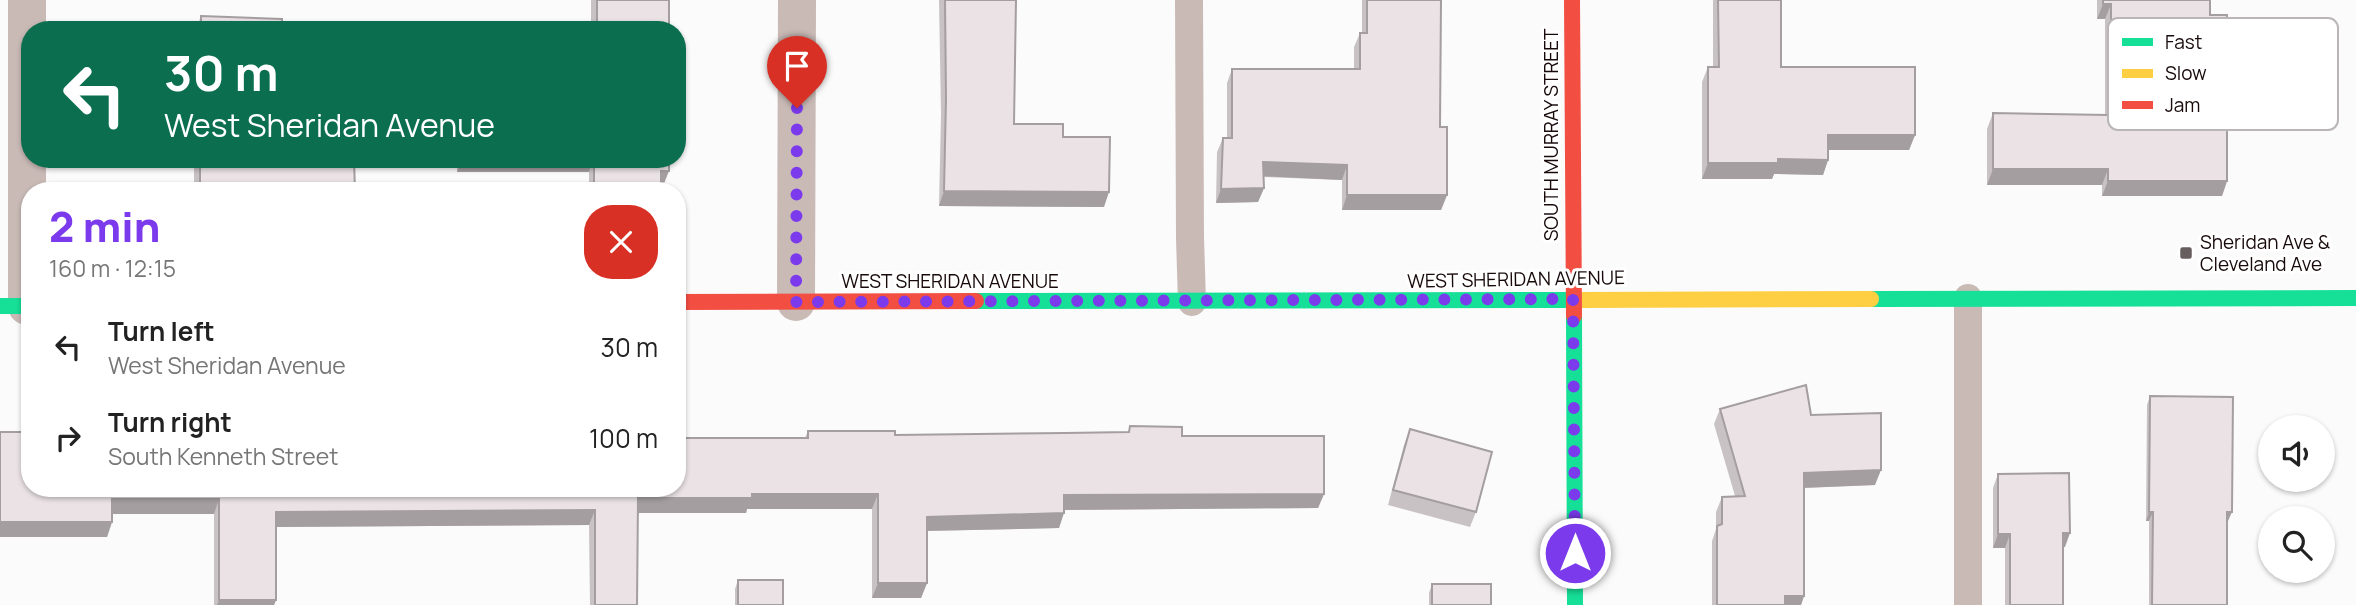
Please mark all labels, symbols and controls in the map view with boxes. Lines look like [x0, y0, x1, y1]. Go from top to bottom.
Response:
legend [2108, 18, 2338, 130]
street label: SOUTH MURRAY STREET [1538, 28, 1564, 241]
text: Fast [2165, 29, 2202, 55]
pin [767, 36, 827, 108]
text: 30 m [164, 39, 279, 106]
icon: arrive [778, 47, 816, 85]
icon: left [49, 49, 140, 140]
text: Slow [2165, 60, 2207, 86]
text: Jam [2165, 92, 2200, 118]
text: West Sheridan Avenue [164, 103, 495, 147]
text: 2 min [49, 197, 160, 255]
button: close [584, 205, 658, 279]
place label: Sheridan Ave & Cleveland Ave [2200, 229, 2331, 277]
marker: Sheridan Ave & Cleveland Ave [2178, 245, 2194, 261]
text: 160 m · 12:15 [49, 252, 176, 284]
street label: WEST SHERIDAN AVENUE [1407, 264, 1625, 294]
street label: WEST SHERIDAN AVENUE [841, 268, 1059, 294]
text: Turn left [108, 313, 215, 349]
icon: left [49, 328, 87, 366]
text: 30 m [601, 329, 658, 365]
text: West Sheridan Avenue [108, 349, 346, 381]
text: Turn right [108, 404, 232, 440]
map controls [2258, 415, 2335, 583]
button: sound [2258, 415, 2335, 492]
icon: right [49, 419, 87, 457]
text: 100 m [589, 420, 658, 456]
text: South Kenneth Street [108, 440, 338, 472]
button: search [2258, 506, 2335, 583]
position arrow [1538, 516, 1612, 590]

